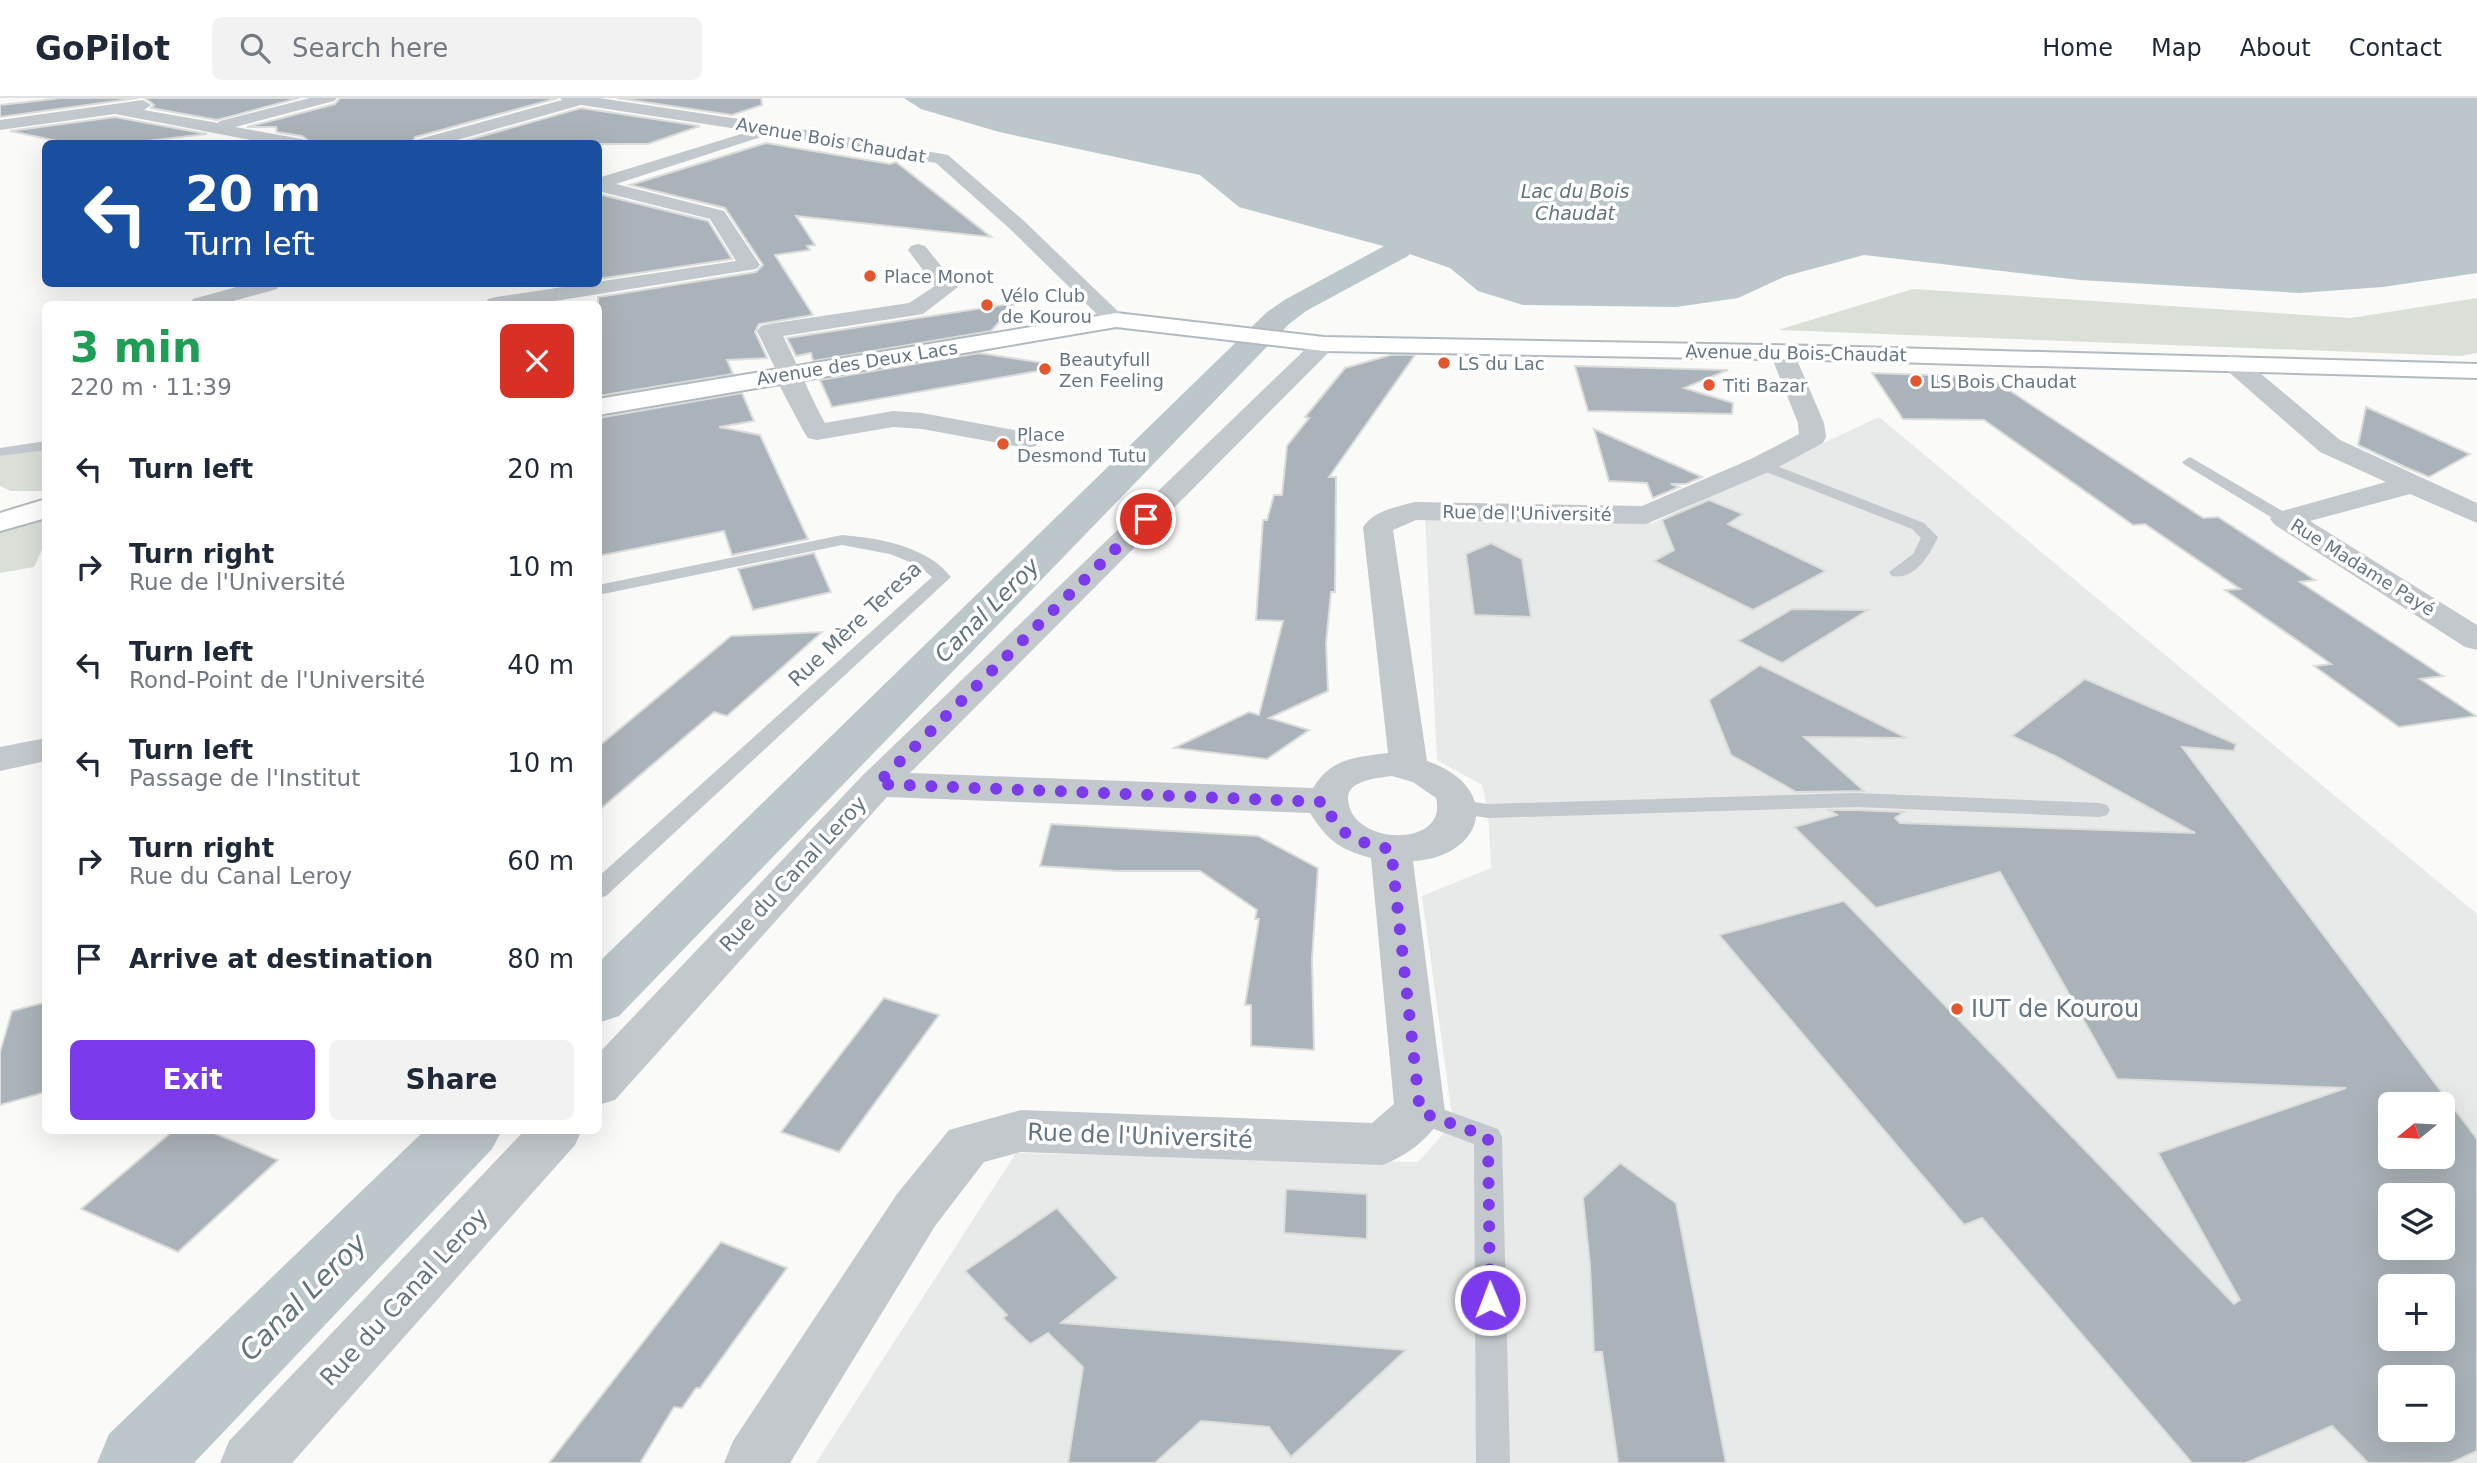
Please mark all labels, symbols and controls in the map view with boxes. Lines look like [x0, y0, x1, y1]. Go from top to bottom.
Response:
search box [212, 17, 702, 80]
text: GoPilot [35, 29, 170, 68]
icon: search [236, 29, 274, 67]
text: Search here [292, 33, 448, 63]
text: Home [2042, 34, 2113, 62]
text: Map [2151, 34, 2202, 62]
text: About [2240, 34, 2311, 62]
text: Contact [2349, 34, 2442, 62]
street label: Avenue Bois Chaudat [735, 113, 927, 167]
text: 20 m [185, 166, 321, 223]
icon: left [70, 168, 161, 259]
water label: Lac du Bois Chaudat [1521, 180, 1629, 224]
text: Turn left [185, 225, 315, 263]
place label: Place Monot [884, 266, 994, 287]
marker: Place Monot [862, 268, 878, 284]
place label: Vélo Club de Kourou [1001, 285, 1092, 327]
marker: Vélo Club de Kourou [979, 297, 995, 313]
text: 3 min [70, 323, 202, 372]
button: close [500, 324, 574, 398]
street label: Avenue des Deux Lacs [755, 337, 959, 389]
street label: Avenue du Bois-Chaudat [1685, 341, 1907, 365]
place label: Beautyfull Zen Feeling [1059, 349, 1164, 391]
place label: LS du Lac [1458, 353, 1545, 374]
marker: LS du Lac [1436, 355, 1452, 371]
marker: Beautyfull Zen Feeling [1037, 361, 1053, 377]
place label: LS Bois Chaudat [1930, 371, 2077, 392]
marker: LS Bois Chaudat [1908, 373, 1924, 389]
text: 220 m · 11:39 [70, 374, 232, 400]
place label: Titi Bazar [1722, 375, 1808, 396]
marker: Titi Bazar [1701, 377, 1717, 393]
place label: Place Desmond Tutu [1017, 424, 1147, 466]
marker: Place Desmond Tutu [995, 436, 1011, 452]
icon: left [70, 450, 108, 488]
text: Turn left [129, 454, 253, 484]
text: 20 m [507, 454, 574, 484]
pin [1116, 489, 1176, 549]
icon: arrive [1127, 500, 1165, 538]
street label: Rue de l'Université [1442, 501, 1612, 525]
street label: Rue Madame Payé [2287, 514, 2439, 620]
text: Turn right [129, 539, 274, 569]
icon: right [70, 548, 108, 586]
text: 10 m [507, 552, 574, 582]
water label: Canal Leroy [929, 552, 1045, 668]
street label: Rue Mère Teresa [784, 556, 926, 692]
text: Rue de l'Université [129, 569, 345, 595]
text: Turn left [129, 637, 253, 667]
icon: left [70, 646, 108, 684]
text: 40 m [507, 650, 574, 680]
text: Rond-Point de l'Université [129, 667, 425, 693]
text: Turn left [129, 735, 253, 765]
icon: left [70, 744, 108, 782]
text: 10 m [507, 748, 574, 778]
text: Passage de l'Institut [129, 765, 360, 791]
street label: Rue du Canal Leroy [715, 791, 871, 957]
text: Turn right [129, 833, 274, 863]
icon: right [70, 842, 108, 880]
text: 60 m [507, 846, 574, 876]
text: Rue du Canal Leroy [129, 863, 352, 889]
icon: arrive [70, 940, 108, 978]
text: Arrive at destination [129, 944, 433, 974]
text: 80 m [507, 944, 574, 974]
place label: IUT de Kourou [1971, 995, 2139, 1023]
marker: IUT de Kourou [1949, 1001, 1965, 1017]
button: Exit [70, 1040, 315, 1120]
button: Share [329, 1040, 574, 1120]
north arrow [2378, 1092, 2455, 1169]
map controls [2378, 1092, 2455, 1442]
street label: Rue de l'Université [1027, 1118, 1253, 1154]
button: layers [2378, 1183, 2455, 1260]
street label: Rue du Canal Leroy [314, 1202, 494, 1392]
water label: Canal Leroy [233, 1226, 374, 1367]
position arrow [1453, 1263, 1527, 1337]
button: + [2378, 1274, 2455, 1351]
button: − [2378, 1365, 2455, 1442]

